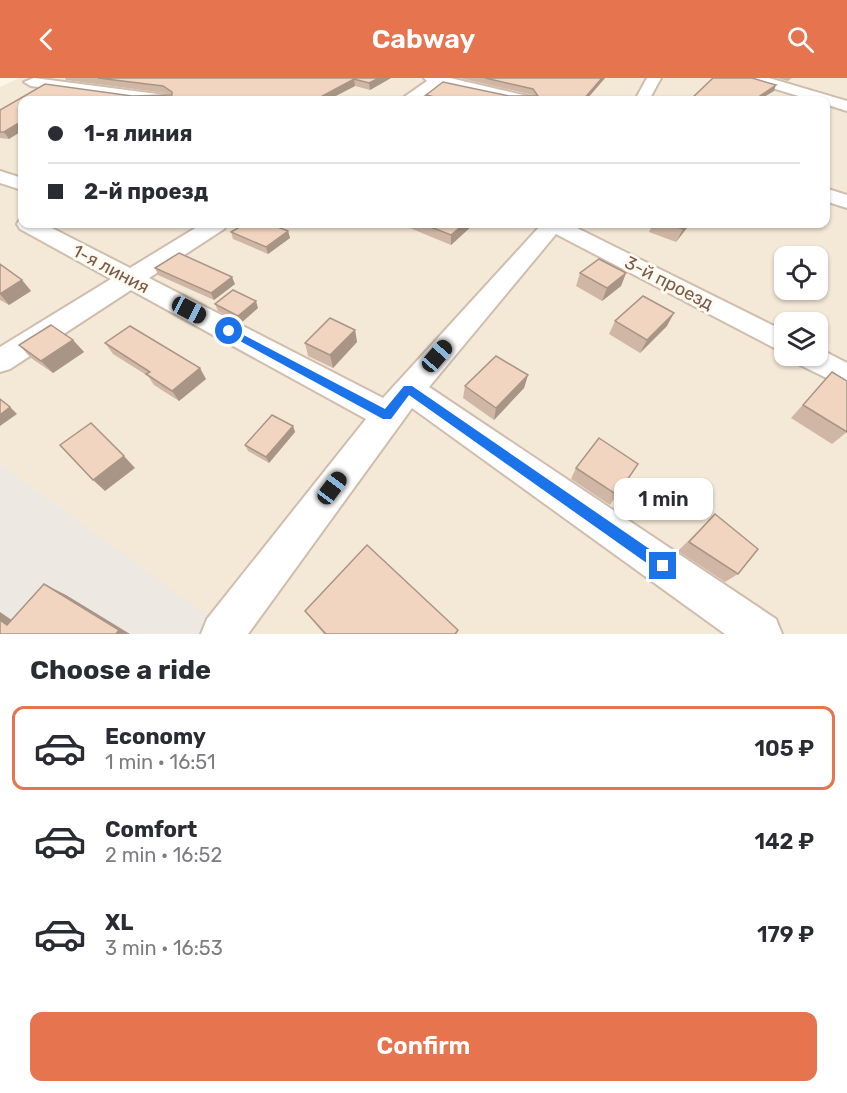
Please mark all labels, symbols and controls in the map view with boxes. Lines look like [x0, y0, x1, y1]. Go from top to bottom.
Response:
icon: back [30, 23, 63, 56]
text: Cabway [372, 23, 475, 55]
icon: search [784, 23, 817, 56]
text: 1-я линия [84, 120, 193, 147]
text: 2-й проезд [84, 178, 208, 205]
street label: 1-я линия [69, 240, 153, 298]
map controls [774, 246, 828, 366]
button: locate [774, 246, 828, 300]
street label: 3-й проезд [621, 251, 717, 315]
car [169, 294, 209, 326]
button: layers [774, 312, 828, 366]
route start [215, 317, 242, 344]
car [418, 337, 456, 375]
car [314, 468, 350, 508]
callout: 1 min [614, 479, 712, 521]
text: 1 min [638, 487, 689, 511]
route end [649, 552, 676, 579]
text: Choose a ride [30, 654, 211, 686]
icon: car [33, 721, 87, 775]
text: Economy [105, 723, 206, 750]
text: 105 ₽ [754, 735, 814, 762]
text: 1 min · 16:51 [105, 750, 215, 774]
icon: car [33, 814, 87, 868]
text: Comfort [105, 816, 197, 843]
text: 142 ₽ [754, 828, 814, 855]
text: 2 min · 16:52 [105, 843, 222, 867]
icon: car [33, 907, 87, 961]
text: XL [105, 909, 133, 936]
text: 179 ₽ [757, 921, 814, 948]
text: 3 min · 16:53 [105, 936, 223, 960]
button: Confirm [30, 1012, 817, 1081]

